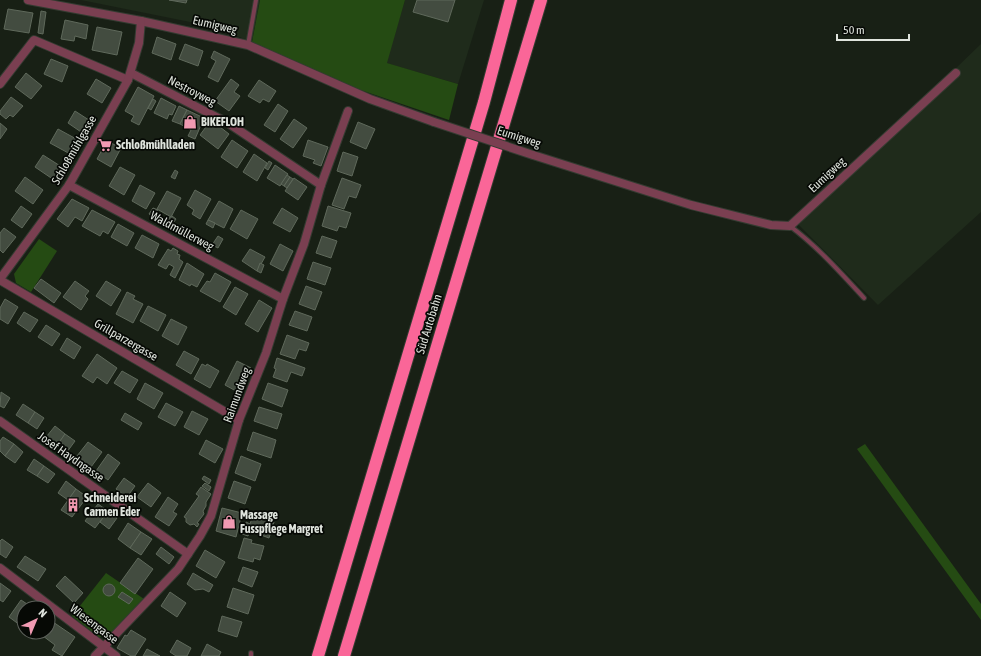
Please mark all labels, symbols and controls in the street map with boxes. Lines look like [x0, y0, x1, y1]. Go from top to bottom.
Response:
street label: Eumigweg [191, 13, 239, 37]
scale bar [837, 16, 909, 42]
text: 50 m [843, 23, 865, 37]
street label: Nestroyweg [166, 73, 219, 109]
street label: Schloßmühlgasse [49, 113, 99, 187]
shop icon: BIKEFLOH [182, 114, 198, 130]
place label: BIKEFLOH [201, 115, 244, 129]
street label: Eumigweg [495, 123, 543, 151]
supermarket icon: Schloßmühlladen [97, 137, 113, 153]
place label: Schloßmühlladen [116, 138, 195, 152]
street label: Eumigweg [806, 154, 849, 196]
street label: Waldmüllerweg [148, 208, 217, 254]
street label: Süd Autobahn [413, 292, 445, 356]
street label: Grillparzergasse [92, 316, 160, 364]
street label: Raimundweg [221, 365, 254, 425]
street label: Josef Haydngasse [35, 429, 107, 485]
place label: Schneiderei Carmen Eder [84, 491, 140, 519]
building icon: Schneiderei Carmen Eder [65, 497, 81, 513]
place label: Massage Fusspflege Margret [240, 508, 323, 536]
shop icon: Massage Fusspflege Margret [221, 514, 237, 530]
north arrow [16, 600, 56, 640]
street label: Wiesengasse [67, 601, 121, 647]
text: N [36, 606, 49, 619]

